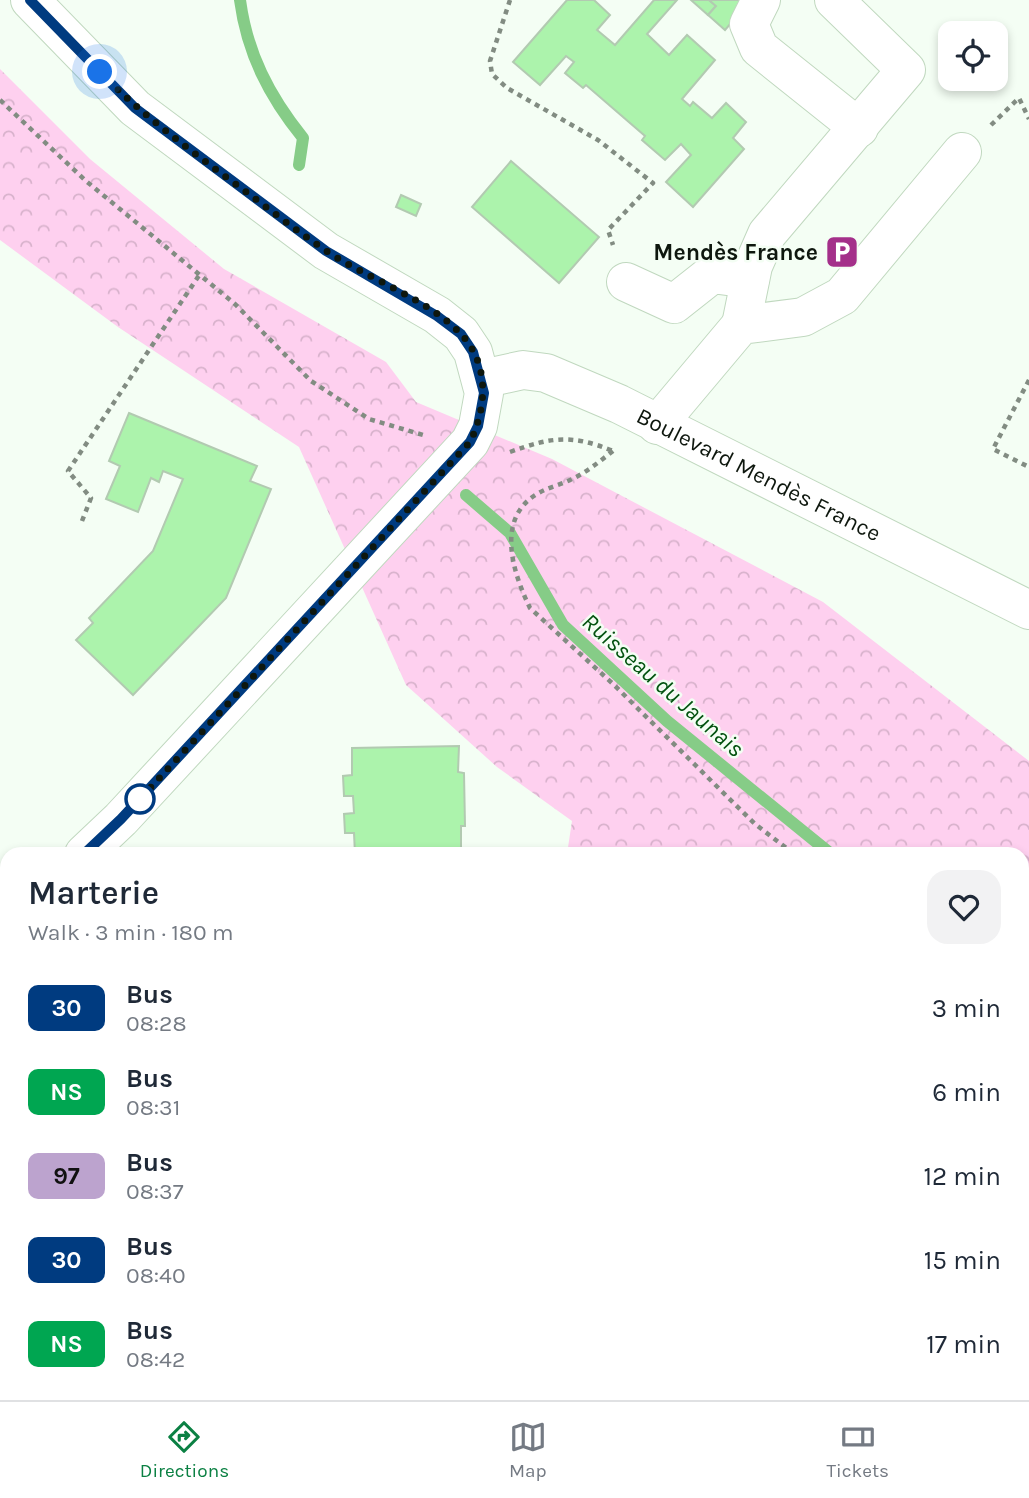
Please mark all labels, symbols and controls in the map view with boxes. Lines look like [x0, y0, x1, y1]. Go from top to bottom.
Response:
map controls [938, 21, 1008, 91]
button: locate [938, 21, 1008, 91]
your location [82, 54, 117, 89]
parking icon: Mendès France [823, 233, 861, 271]
place label: Mendès France [653, 239, 818, 266]
street label: Boulevard Mendès France [632, 402, 885, 547]
water label: Ruisseau du Jaunais [577, 607, 749, 763]
unlabelled marker [125, 784, 155, 814]
button: heart [927, 870, 1001, 944]
text: Marterie [28, 874, 159, 912]
text: Walk · 3 min · 180 m [28, 919, 234, 946]
text: Bus [126, 979, 173, 1010]
text: 3 min [932, 993, 1001, 1024]
text: 30 [51, 994, 82, 1022]
text: 08:28 [126, 1010, 187, 1037]
text: Bus [126, 1063, 173, 1094]
text: 6 min [932, 1077, 1001, 1108]
text: NS [50, 1078, 83, 1106]
text: 08:31 [126, 1094, 180, 1121]
text: Bus [126, 1147, 173, 1178]
text: 12 min [923, 1161, 1001, 1192]
text: 97 [53, 1162, 80, 1190]
text: 08:37 [126, 1178, 183, 1205]
text: Bus [126, 1231, 173, 1262]
text: 15 min [924, 1245, 1001, 1276]
text: 30 [51, 1246, 82, 1274]
text: 08:40 [126, 1262, 186, 1289]
text: Bus [126, 1315, 173, 1346]
text: 17 min [926, 1329, 1001, 1360]
text: NS [50, 1330, 83, 1358]
text: 08:42 [126, 1346, 185, 1373]
tab: Directions [140, 1418, 229, 1482]
tab: Map [509, 1418, 547, 1482]
tab: Tickets [827, 1418, 889, 1482]

